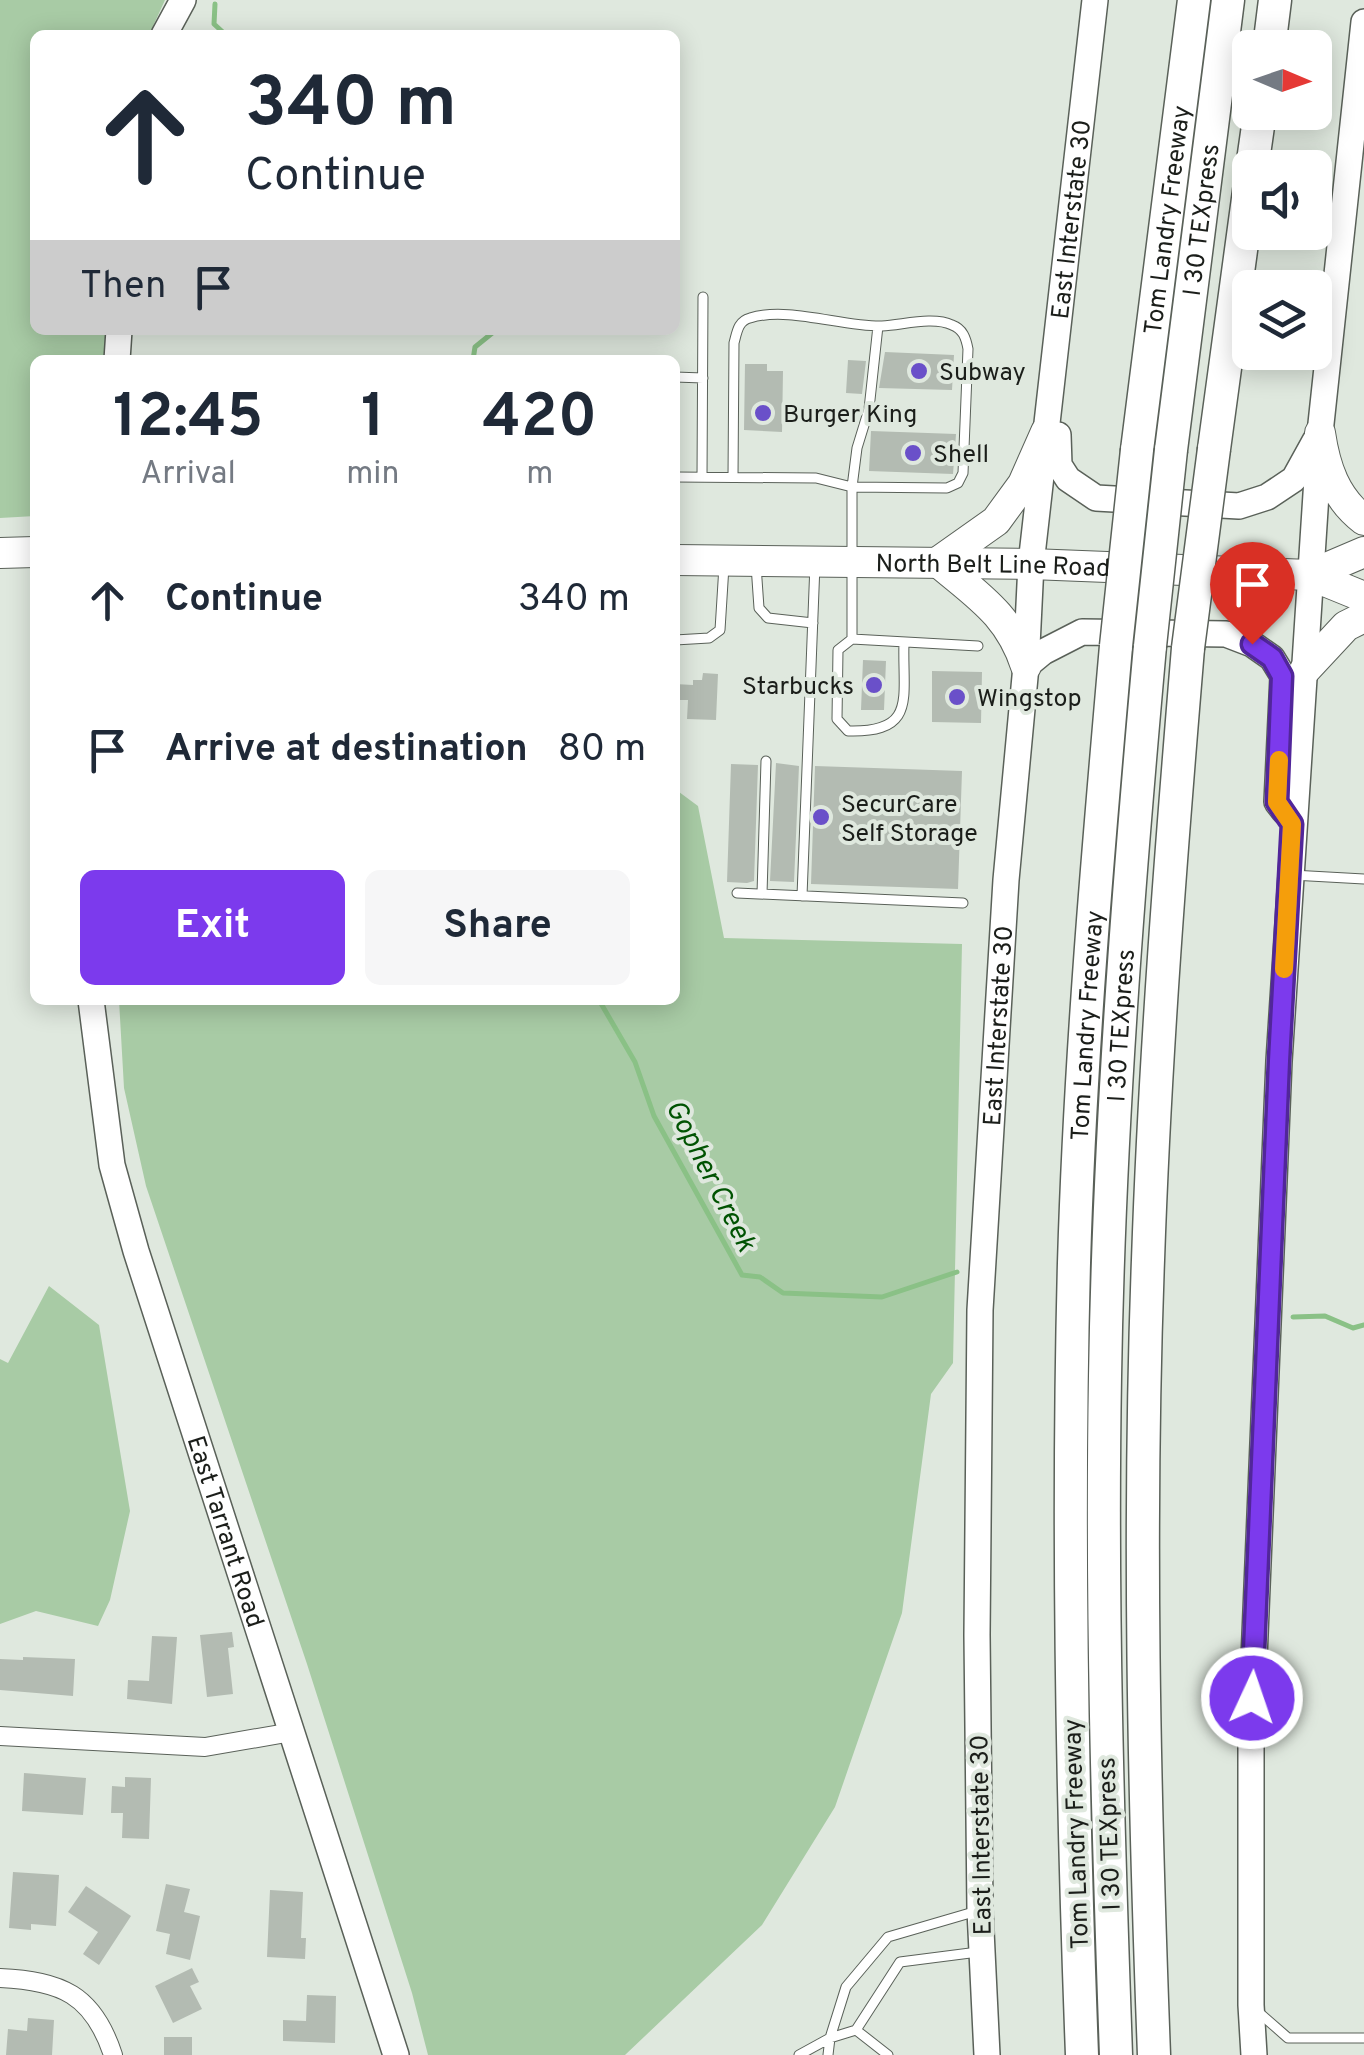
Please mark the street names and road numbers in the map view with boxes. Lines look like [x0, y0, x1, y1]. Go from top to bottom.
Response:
street label: Tom Landry Freeway [1139, 104, 1199, 337]
street label: East Interstate 30 [1046, 118, 1100, 321]
street label: I 30 TEXpress [1178, 142, 1229, 298]
street label: North Belt Line Road [875, 549, 1111, 586]
street label: Tom Landry Freeway [1066, 909, 1113, 1142]
street label: East Interstate 30 [978, 925, 1022, 1127]
street label: I 30 TEXpress [1102, 948, 1144, 1103]
street label: East Tarrant Road [178, 1432, 270, 1632]
street label: Tom Landry Freeway [1058, 1718, 1098, 1950]
street label: East Interstate 30 [965, 1734, 1001, 1936]
street label: I 30 TEXpress [1092, 1757, 1130, 1911]

